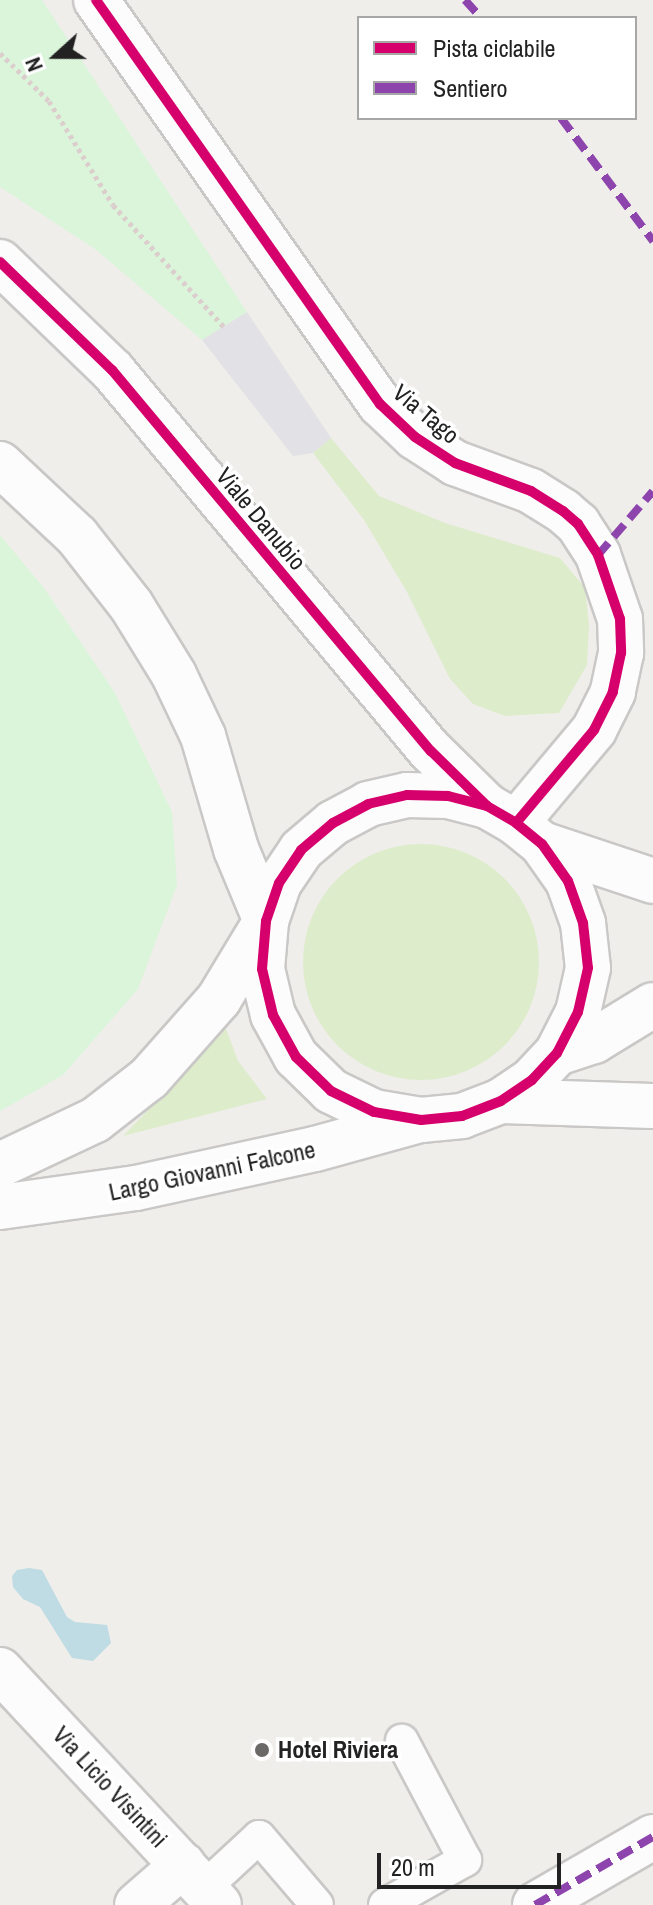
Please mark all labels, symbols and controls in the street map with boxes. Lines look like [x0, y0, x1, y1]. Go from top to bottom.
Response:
north arrow [16, 16, 96, 96]
legend [357, 16, 637, 120]
text: Pista ciclabile [433, 32, 556, 64]
text: N [17, 53, 50, 76]
text: Sentiero [433, 72, 507, 104]
street label: Via Tago [387, 378, 465, 450]
street label: Viale Danubio [210, 462, 312, 576]
street label: Largo Giovanni Falcone [106, 1135, 318, 1207]
street label: Via Licio Visintini [47, 1721, 173, 1853]
place label: Hotel Riviera [278, 1736, 398, 1764]
marker: Hotel Riviera [253, 1741, 271, 1759]
scale bar [381, 1837, 565, 1887]
text: 20 m [391, 1851, 435, 1883]

